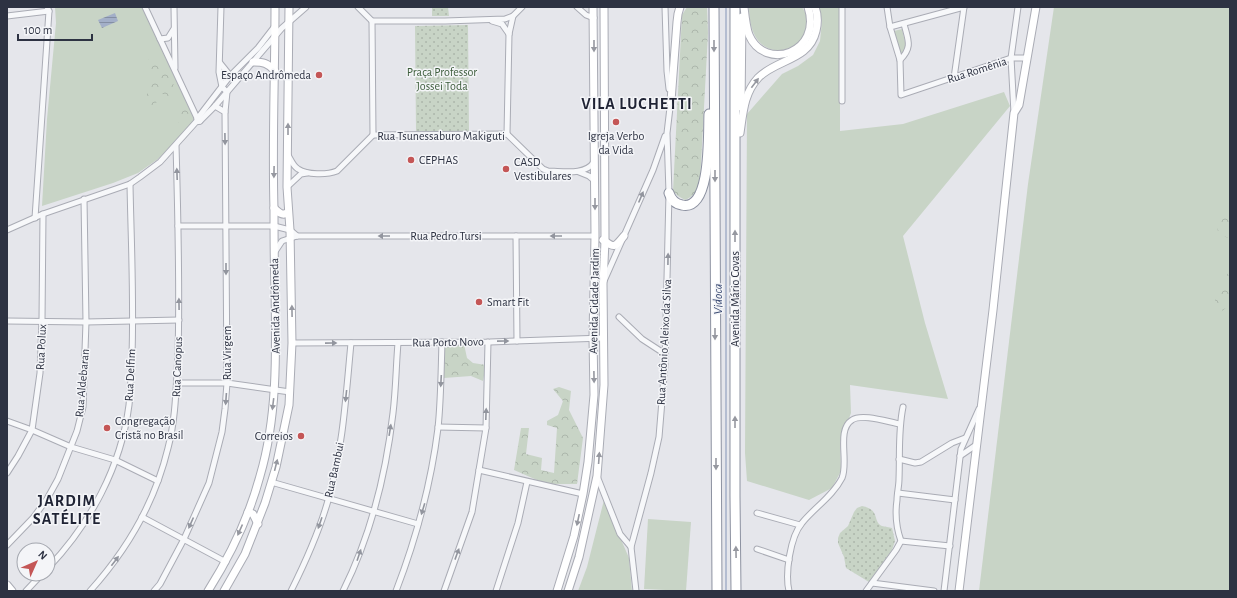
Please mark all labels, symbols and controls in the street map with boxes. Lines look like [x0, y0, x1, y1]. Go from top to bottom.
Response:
scale bar [18, 16, 92, 42]
text: 100 m [24, 24, 52, 36]
one-way arrow [591, 40, 597, 53]
one-way arrow [711, 40, 717, 53]
street label: Rua Romênia [946, 55, 1009, 85]
park label: Praça Professor Jossei Toda [407, 66, 477, 92]
place label: Espaço Andrômeda [221, 69, 311, 81]
marker: Espaço Andrômeda [314, 70, 324, 80]
one-way arrow [751, 78, 759, 88]
district label: VILA LUCHETTI [581, 96, 693, 112]
marker: Igreja Verbo da Vida [611, 117, 621, 127]
one-way arrow [285, 122, 291, 135]
street label: Rua Tsunessaburo Makiguti [377, 130, 505, 142]
place label: Igreja Verbo da Vida [588, 130, 644, 156]
one-way arrow [222, 133, 228, 146]
place label: CEPHAS [419, 154, 458, 166]
marker: CEPHAS [406, 155, 416, 165]
place label: CASD Vestibulares [514, 156, 571, 182]
marker: CASD Vestibulares [501, 164, 511, 174]
one-way arrow [271, 166, 277, 179]
one-way arrow [173, 168, 180, 180]
one-way arrow [712, 170, 718, 183]
one-way arrow [638, 192, 644, 203]
one-way arrow [592, 198, 598, 211]
one-way arrow [732, 229, 738, 242]
street label: Rua Pedro Tursi [410, 230, 482, 242]
one-way arrow [377, 233, 390, 239]
one-way arrow [549, 233, 562, 239]
street label: Avenida Cidade Jardim [587, 248, 601, 354]
street label: Avenida Mário Covas [729, 251, 741, 347]
one-way arrow [664, 253, 671, 265]
street label: Avenida Andrômeda [268, 258, 282, 354]
one-way arrow [223, 263, 229, 276]
street label: Rua Antônio Aleixo da Silva [655, 278, 673, 405]
water label: Vidoca [712, 283, 725, 314]
place label: Smart Fit [487, 296, 529, 308]
one-way arrow [176, 297, 182, 310]
marker: Smart Fit [474, 297, 484, 307]
one-way arrow [289, 304, 295, 317]
street label: Rua Polux [34, 324, 48, 370]
street label: Rua Virgem [221, 326, 233, 380]
one-way arrow [712, 328, 719, 340]
street label: Rua Porto Novo [412, 335, 484, 349]
street label: Rua Canopus [170, 337, 184, 397]
one-way arrow [497, 338, 509, 345]
one-way arrow [325, 340, 338, 346]
street label: Rua Aldebaran [73, 348, 91, 418]
street label: Rua Delfim [123, 348, 137, 402]
one-way arrow [591, 371, 597, 384]
one-way arrow [437, 375, 444, 387]
one-way arrow [343, 390, 349, 402]
one-way arrow [223, 393, 229, 406]
one-way arrow [270, 398, 276, 411]
one-way arrow [483, 407, 489, 420]
place label: Congregação Cristã no Brasil [115, 415, 184, 441]
one-way arrow [732, 415, 738, 428]
marker: Congregação Cristã no Brasil [102, 423, 112, 433]
one-way arrow [388, 424, 394, 436]
place label: Correios [255, 430, 293, 442]
marker: Correios [296, 431, 306, 441]
street label: Rua Bambui [322, 441, 346, 499]
one-way arrow [595, 452, 602, 464]
one-way arrow [713, 458, 719, 471]
one-way arrow [273, 459, 279, 471]
district label: JARDIM SATÉLITE [33, 493, 101, 527]
one-way arrow [420, 504, 426, 516]
one-way arrow [574, 514, 580, 526]
one-way arrow [317, 517, 323, 529]
one-way arrow [188, 518, 194, 529]
one-way arrow [237, 524, 243, 535]
north arrow [16, 542, 56, 582]
one-way arrow [733, 545, 739, 558]
one-way arrow [455, 548, 461, 560]
text: N [36, 549, 49, 562]
one-way arrow [356, 549, 362, 561]
one-way arrow [111, 556, 119, 566]

